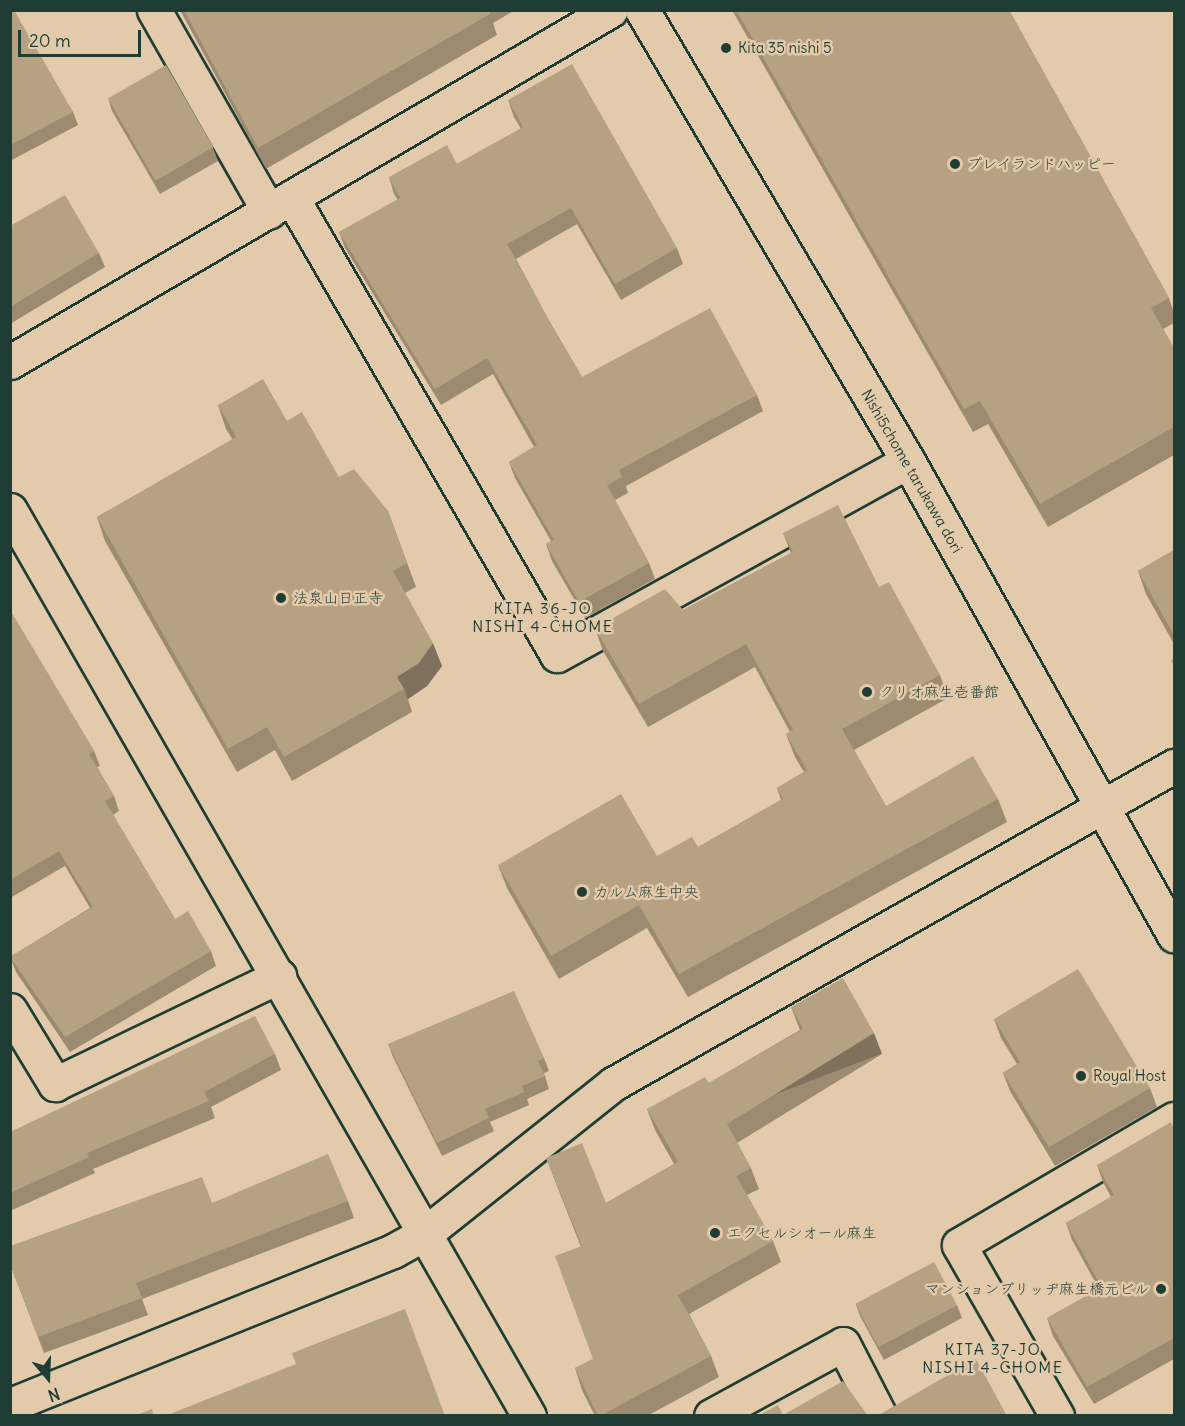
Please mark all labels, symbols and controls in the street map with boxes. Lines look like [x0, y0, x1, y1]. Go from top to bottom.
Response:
scale bar [21, 18, 144, 56]
text: 20 m [29, 29, 71, 52]
place label: Kita 35 nishi 5 [738, 39, 832, 57]
marker: Kita 35 nishi 5 [719, 41, 733, 55]
place label: プレイランドハッピー [967, 155, 1116, 173]
marker: プレイランドハッピー [948, 157, 962, 171]
street label: Nishi5chome tarukawa dori [858, 386, 966, 556]
place label: 法泉山日正寺 [293, 589, 383, 607]
marker: 法泉山日正寺 [274, 591, 288, 605]
district label: KITA 36-JO NISHI 4-CHOME [472, 598, 614, 636]
place label: クリオ麻生壱番館 [879, 683, 999, 701]
marker: クリオ麻生壱番館 [860, 685, 874, 699]
place label: カルム麻生中央 [594, 883, 699, 901]
marker: カルム麻生中央 [575, 885, 589, 899]
place label: Royal Host [1093, 1067, 1166, 1085]
marker: Royal Host [1074, 1069, 1088, 1083]
place label: エクセルシオール麻生 [727, 1224, 877, 1242]
marker: エクセルシオール麻生 [708, 1226, 722, 1240]
place label: マンションブリッヂ麻生橋元ビル [924, 1280, 1149, 1298]
marker: マンションブリッヂ麻生橋元ビル [1154, 1282, 1168, 1296]
district label: KITA 37-JO NISHI 4-CHOME [922, 1339, 1064, 1377]
north arrow [18, 1348, 78, 1408]
text: N [45, 1384, 62, 1406]

